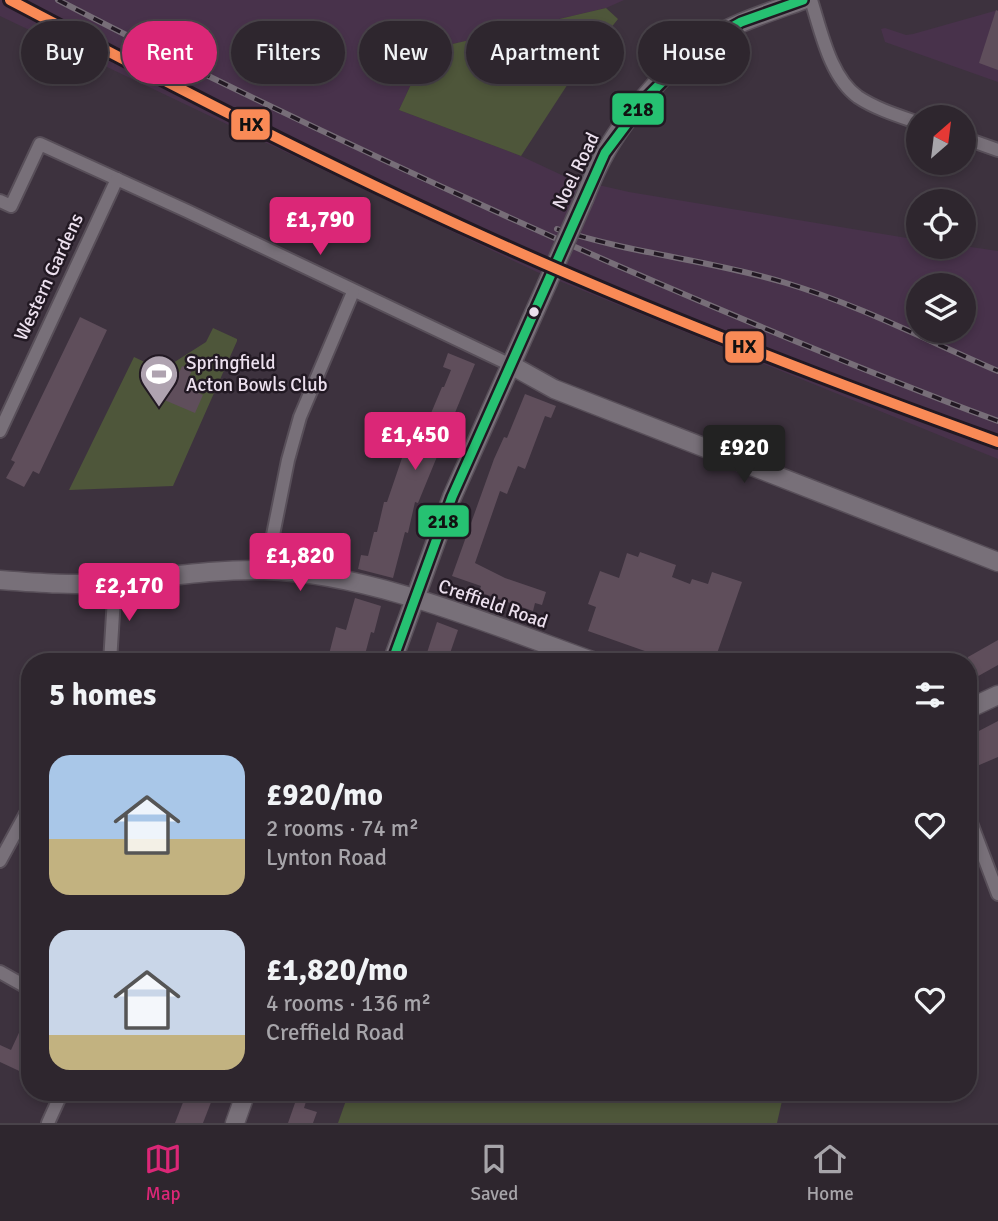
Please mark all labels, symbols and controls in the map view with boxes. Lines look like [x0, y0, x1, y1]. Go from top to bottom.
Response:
chip: Buy [21, 21, 108, 84]
chip: Rent [122, 21, 217, 84]
chip: Filters [231, 21, 345, 84]
chip: New [359, 21, 452, 84]
chip: Apartment [466, 21, 624, 84]
chip: House [638, 21, 750, 84]
line badge: 218 [611, 92, 665, 126]
text: 218 [623, 98, 653, 122]
north arrow [906, 105, 976, 175]
map controls [906, 105, 976, 343]
line badge: HX [230, 108, 271, 141]
text: HX [239, 113, 264, 137]
street label: Noel Road [547, 129, 605, 213]
button: locate [906, 189, 976, 259]
pin: £1,790 [263, 198, 377, 257]
text: £1,790 [286, 205, 354, 234]
street label: Western Gardens [9, 210, 89, 344]
button: layers [906, 273, 976, 343]
unlabelled marker [527, 305, 541, 319]
line badge: HX [724, 330, 765, 364]
text: HX [732, 335, 757, 359]
place label: Springfield Acton Bowls Club [186, 351, 328, 397]
sports icon: Springfield Acton Bowls Club [138, 353, 180, 408]
pin: £1,450 [358, 412, 472, 472]
text: £1,450 [381, 420, 449, 449]
pin: £920 [703, 426, 785, 485]
text: £920 [719, 433, 769, 462]
line badge: 218 [417, 504, 470, 538]
text: 218 [428, 510, 458, 534]
pin: £1,820 [243, 534, 357, 593]
text: £1,820 [266, 541, 334, 570]
pin: £2,170 [72, 564, 186, 623]
text: £2,170 [95, 571, 163, 600]
street label: Creffield Road [435, 574, 551, 634]
icon: filters [911, 676, 949, 714]
text: 5 homes [49, 677, 156, 714]
text: £920/mo [266, 777, 383, 814]
icon: home [105, 783, 189, 867]
icon: heart [911, 806, 949, 844]
text: 2 rooms · 74 m² [266, 814, 419, 843]
text: Lynton Road [266, 843, 387, 872]
text: £1,820/mo [266, 952, 408, 989]
icon: home [105, 958, 189, 1042]
icon: heart [911, 981, 949, 1019]
text: 4 rooms · 136 m² [266, 989, 431, 1018]
text: Creffield Road [266, 1018, 404, 1047]
tab: Map [144, 1140, 182, 1206]
tab: Saved [470, 1140, 518, 1206]
tab: Home [807, 1140, 854, 1206]

